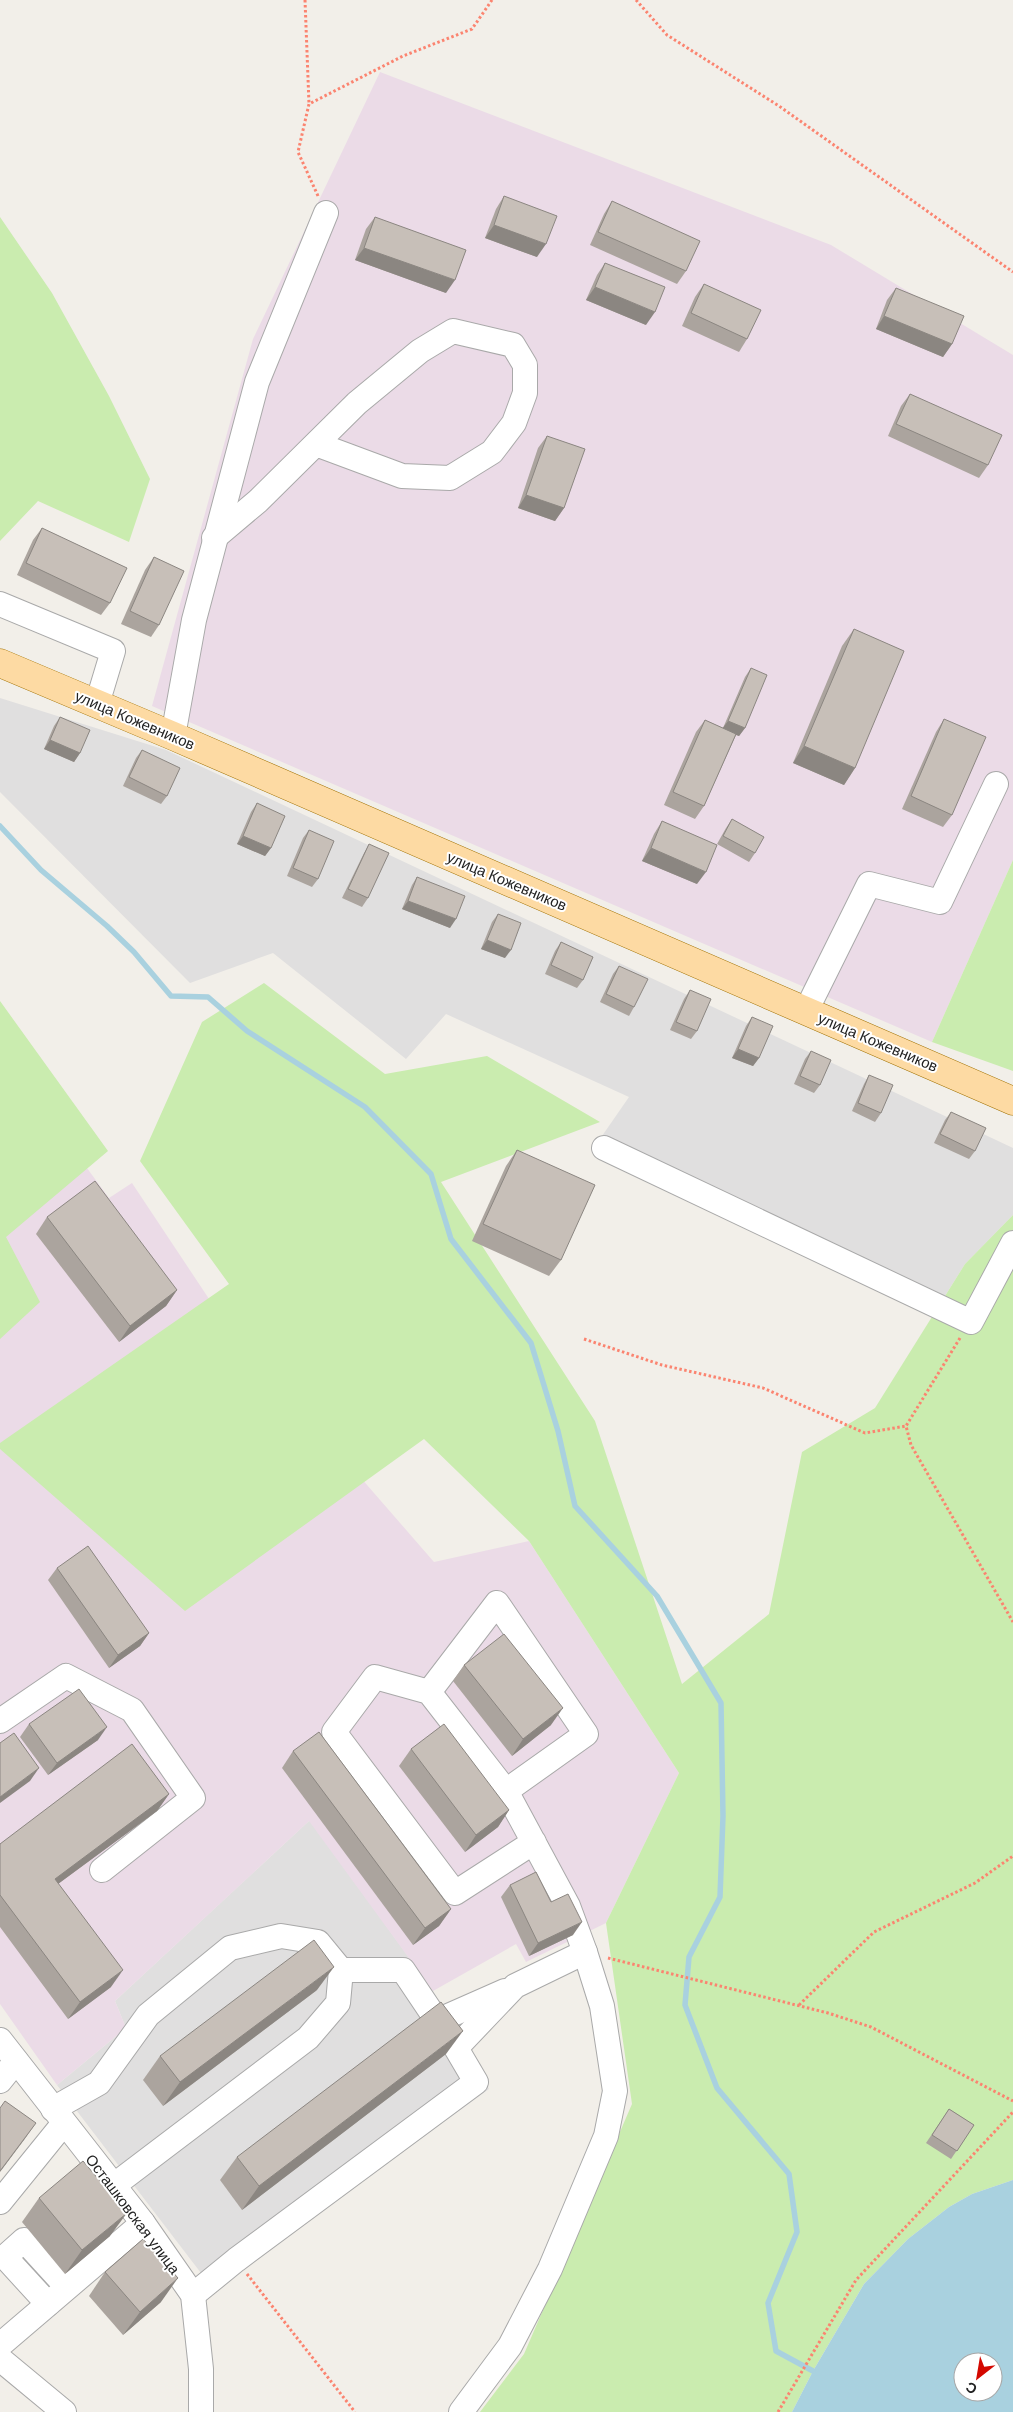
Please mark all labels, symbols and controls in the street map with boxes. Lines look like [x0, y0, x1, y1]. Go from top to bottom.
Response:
street label: улица Кожевников [73, 687, 197, 753]
street label: улица Кожевников [445, 848, 569, 914]
street label: улица Кожевников [816, 1009, 940, 1075]
street label: Осташковская улица [82, 2151, 184, 2278]
north arrow [953, 2352, 1003, 2402]
text: С [963, 2379, 980, 2398]

